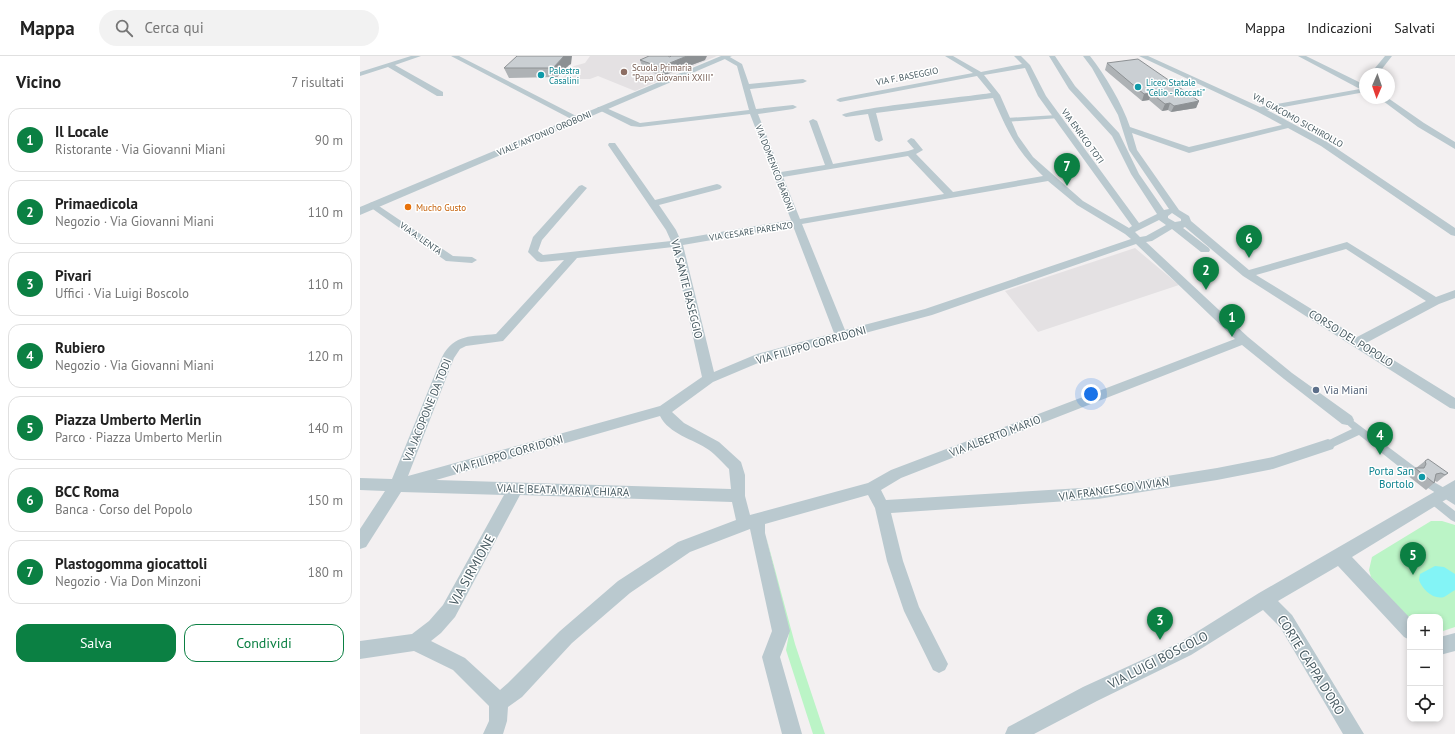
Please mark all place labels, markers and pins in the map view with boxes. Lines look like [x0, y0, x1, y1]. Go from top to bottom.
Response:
place label: Scuola Primaria "Papa Giovanni XXIII" [632, 62, 713, 83]
place label: Palestra Casalini [549, 65, 580, 86]
marker: Scuola Primaria "Papa Giovanni XXIII" [619, 67, 629, 77]
marker: Palestra Casalini [536, 70, 546, 80]
place label: Liceo Statale "Celio - Roccati" [1146, 77, 1205, 98]
marker: Liceo Statale "Celio - Roccati" [1133, 82, 1143, 92]
pin: 7 [1054, 153, 1080, 186]
marker: Mucho Gusto [403, 202, 413, 212]
place label: Mucho Gusto [416, 202, 466, 213]
pin: 6 [1236, 225, 1262, 258]
pin: 2 [1193, 257, 1219, 290]
pin: 1 [1219, 304, 1245, 337]
place label: Via Miani [1323, 383, 1368, 397]
marker: Via Miani [1311, 385, 1321, 395]
pin: 4 [1367, 422, 1393, 455]
place label: Porta San Bortolo [1369, 464, 1414, 491]
marker: Porta San Bortolo [1417, 472, 1427, 482]
pin: 5 [1400, 542, 1426, 575]
pin: 3 [1147, 607, 1173, 640]

